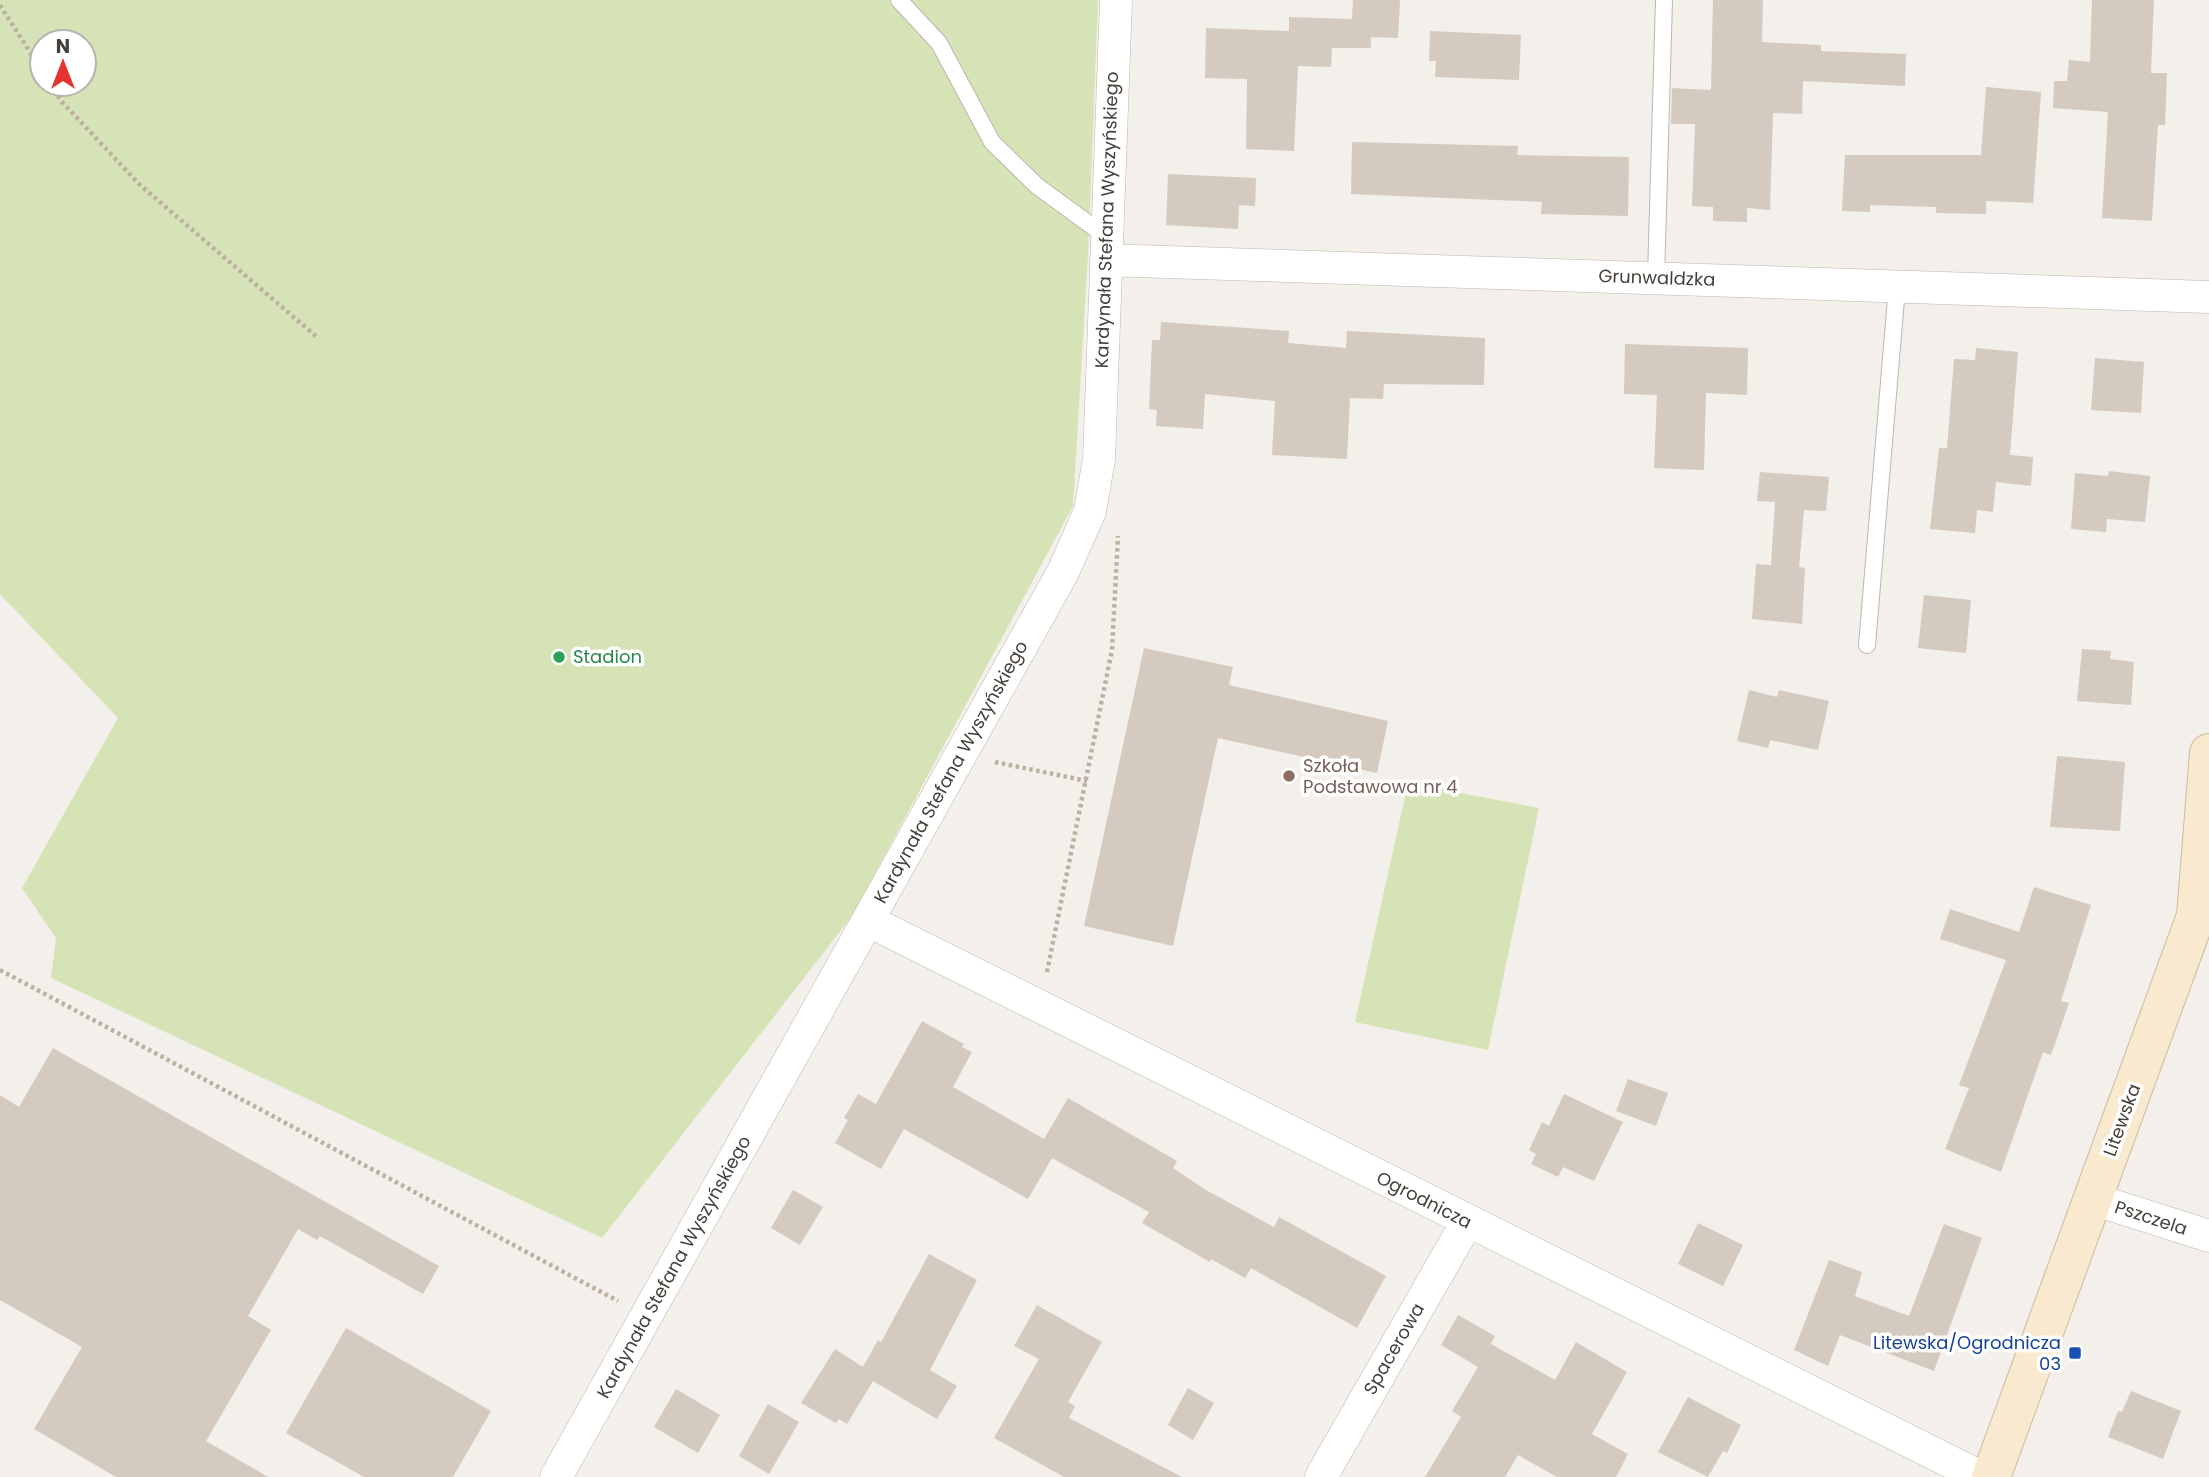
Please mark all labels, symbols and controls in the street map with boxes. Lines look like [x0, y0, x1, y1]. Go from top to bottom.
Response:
north arrow [28, 28, 98, 98]
text: N [56, 33, 70, 60]
street label: Kardynała Stefana Wyszyńskiego [1089, 71, 1124, 369]
street label: Grunwaldzka [1598, 263, 1716, 292]
street label: Kardynała Stefana Wyszyńskiego [868, 636, 1033, 908]
place label: Stadion [573, 644, 642, 669]
marker: Stadion [551, 649, 567, 665]
place label: Szkoła Podstawowa nr 4 [1303, 753, 1458, 799]
marker: Szkoła Podstawowa nr 4 [1281, 768, 1297, 784]
street label: Litewska [2097, 1080, 2146, 1160]
street label: Kardynała Stefana Wyszyńskiego [591, 1131, 756, 1403]
street label: Ogrodnicza [1372, 1165, 1476, 1234]
street label: Pszczela [2112, 1194, 2191, 1241]
street label: Spacerowa [1357, 1298, 1430, 1399]
place label: Litewska/Ogrodnicza 03 [1873, 1330, 2061, 1376]
marker: Litewska/Ogrodnicza 03 [2067, 1345, 2083, 1361]

